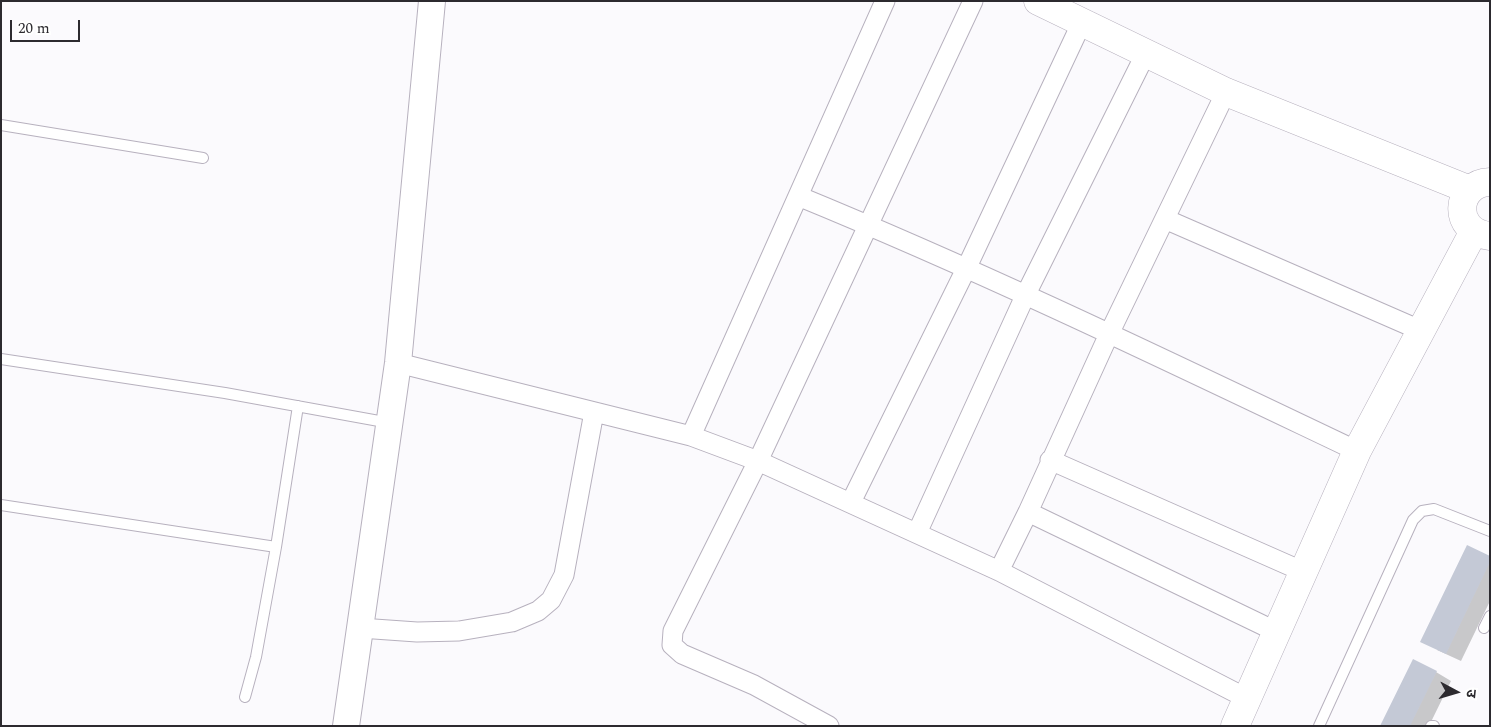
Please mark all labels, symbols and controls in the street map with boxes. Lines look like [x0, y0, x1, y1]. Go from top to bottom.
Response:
scale bar [12, 10, 82, 42]
text: 20 m [18, 17, 50, 40]
north arrow [1431, 667, 1481, 717]
text: उ [1461, 688, 1482, 699]

